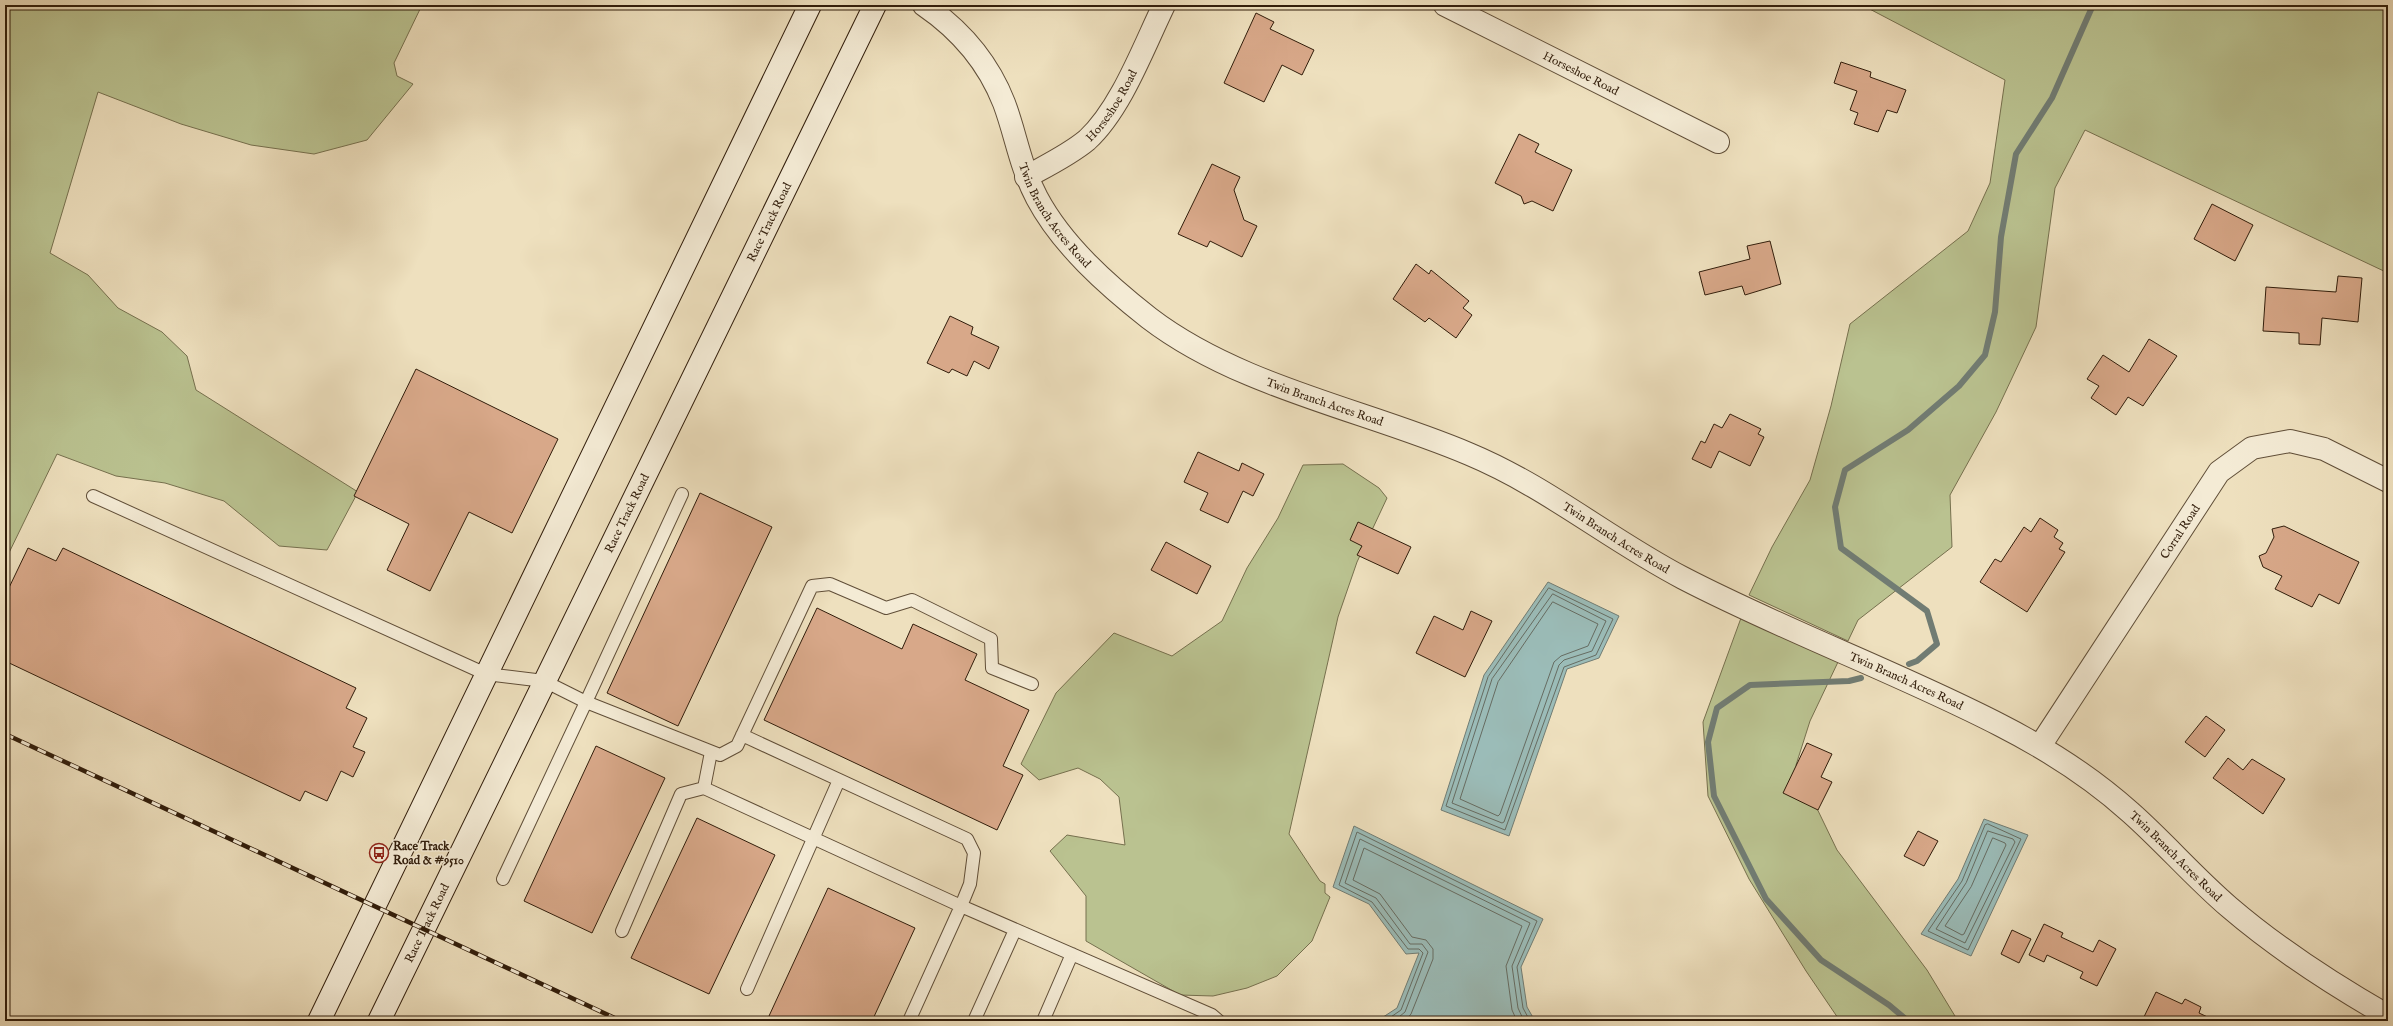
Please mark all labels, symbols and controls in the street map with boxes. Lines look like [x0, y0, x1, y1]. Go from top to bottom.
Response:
street label: Horseshoe Road [1540, 48, 1622, 99]
street label: Horseshoe Road [1082, 67, 1141, 145]
street label: Twin Branch Acres Road [1015, 161, 1095, 271]
street label: Race Track Road [743, 180, 795, 264]
street label: Twin Branch Acres Road [1264, 374, 1386, 429]
street label: Race Track Road [601, 471, 653, 555]
street label: Twin Branch Acres Road [1560, 499, 1673, 577]
street label: Corral Road [2157, 501, 2204, 562]
street label: Twin Branch Acres Road [1847, 649, 1966, 713]
street label: Twin Branch Acres Road [2126, 808, 2225, 905]
place label: Race Track Road & #9510 [393, 839, 464, 868]
bus stop icon: Race Track Road & #9510 [368, 842, 390, 864]
street label: Race Track Road [401, 880, 453, 965]

